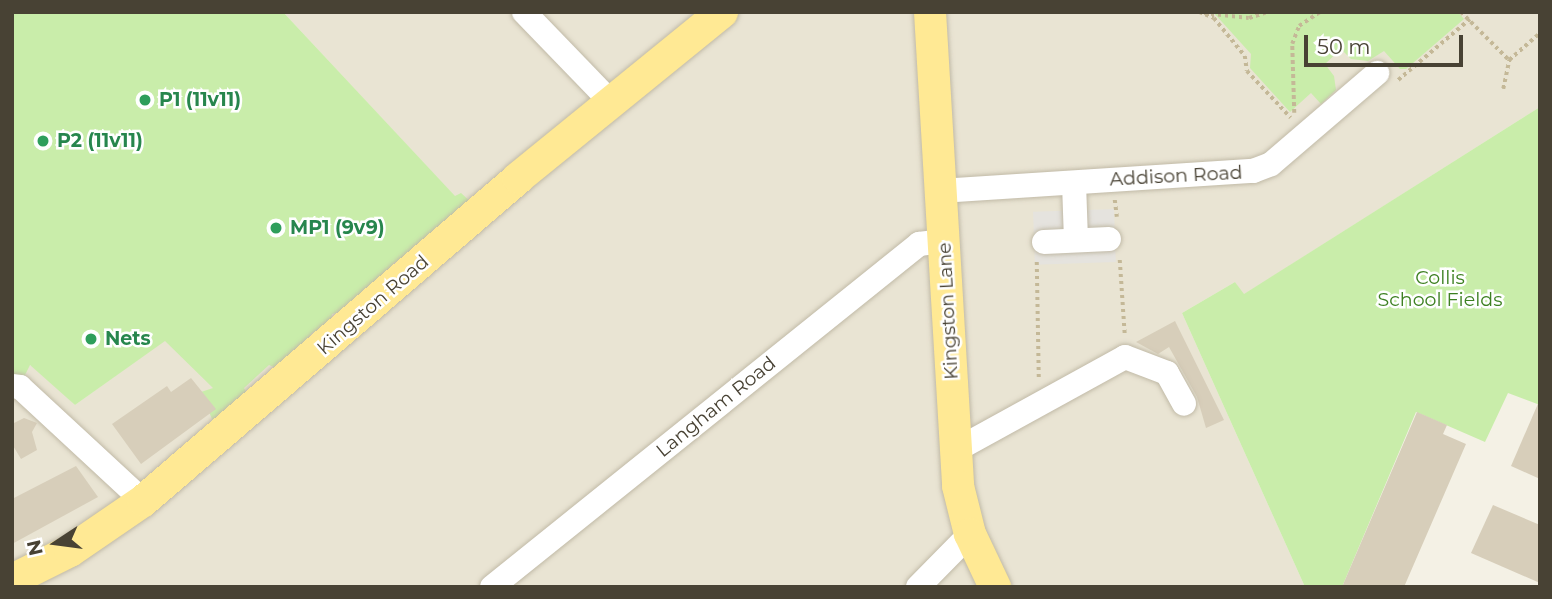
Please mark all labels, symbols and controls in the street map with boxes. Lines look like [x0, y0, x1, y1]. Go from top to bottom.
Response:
scale bar [1307, 21, 1466, 65]
text: 50 m [1317, 34, 1371, 59]
place label: P1 (11v11) [159, 89, 241, 111]
marker: P1 (11v11) [137, 92, 153, 108]
place label: P2 (11v11) [57, 130, 143, 152]
marker: P2 (11v11) [35, 133, 51, 149]
street label: Addison Road [1109, 161, 1243, 191]
place label: MP1 (9v9) [290, 217, 385, 239]
marker: MP1 (9v9) [268, 220, 284, 236]
street label: Kingston Lane [933, 242, 963, 380]
street label: Kingston Road [312, 250, 434, 360]
park label: Collis School Fields [1378, 267, 1502, 311]
place label: Nets [105, 328, 151, 350]
marker: Nets [83, 331, 99, 347]
street label: Langham Road [652, 352, 780, 462]
north arrow [21, 508, 91, 578]
text: N [22, 538, 48, 558]

